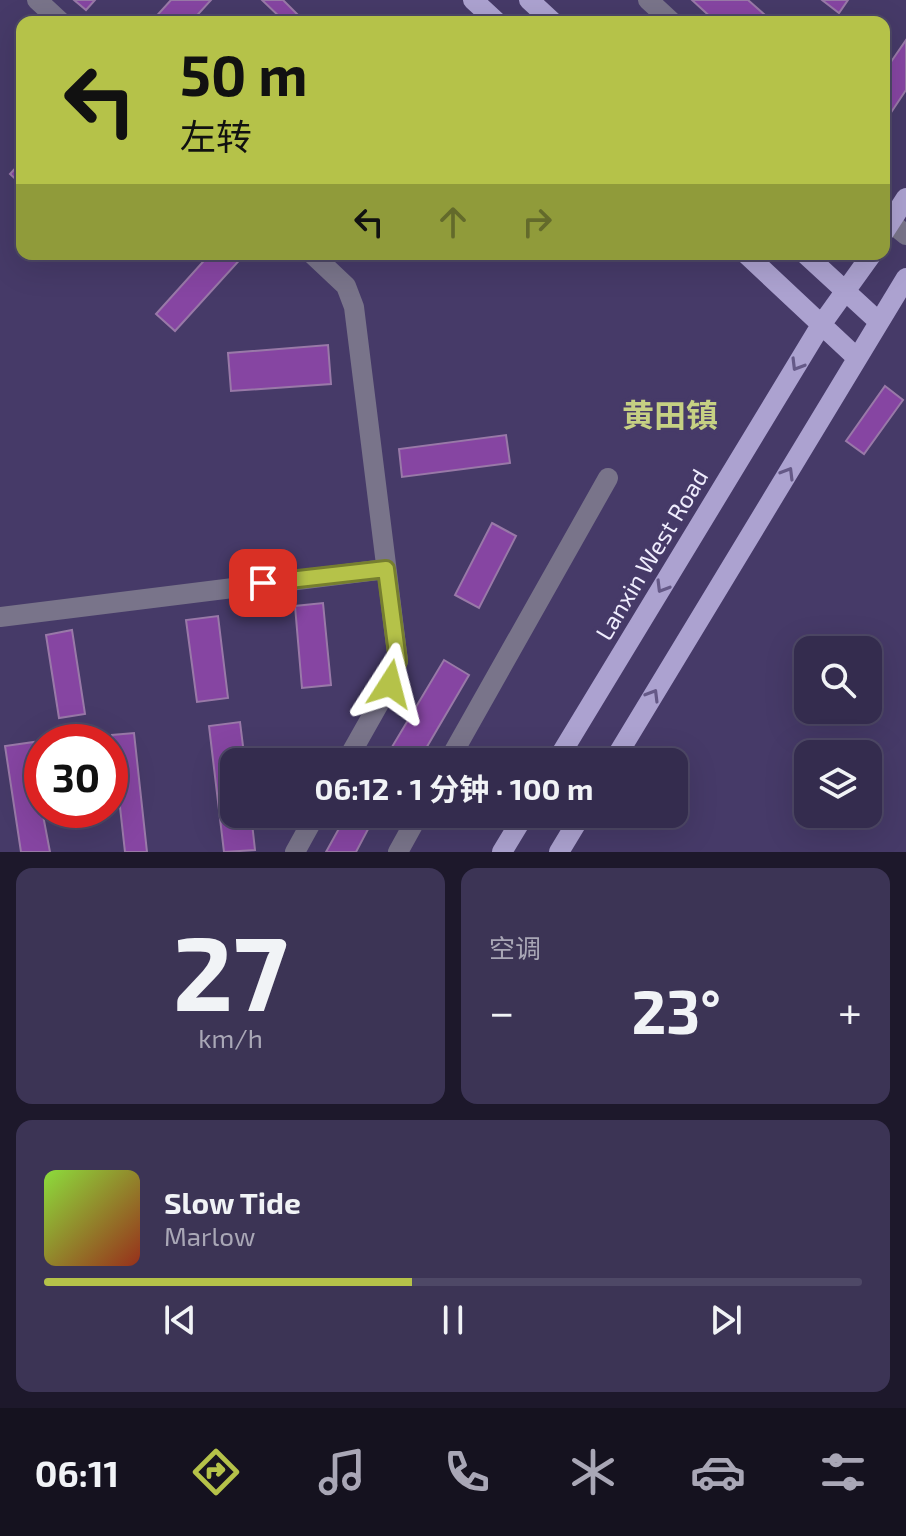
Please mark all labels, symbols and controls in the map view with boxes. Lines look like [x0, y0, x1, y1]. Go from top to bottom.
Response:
text: 50 m [180, 40, 308, 107]
icon: left [48, 48, 152, 152]
text: 左转 [180, 114, 252, 157]
icon: left [347, 200, 391, 244]
icon: ahead [431, 200, 475, 244]
icon: right [515, 200, 559, 244]
one-way arrow [791, 356, 807, 371]
district label: 黄田镇 [622, 395, 718, 433]
street label: Lanxin West Road [589, 463, 713, 645]
one-way arrow [778, 467, 794, 482]
pin [229, 549, 297, 617]
icon: arrive [241, 561, 285, 605]
one-way arrow [656, 578, 672, 593]
map controls [794, 636, 882, 828]
button: search [794, 636, 882, 724]
position arrow [348, 642, 432, 726]
one-way arrow [643, 689, 659, 704]
speed limit sign: 30 [24, 724, 128, 828]
button: layers [794, 740, 882, 828]
text: 06:12 · 1 分钟 · 100 m [315, 770, 593, 806]
text: 27 [173, 907, 288, 1032]
text: 空调 [489, 932, 541, 963]
text: 23° [631, 974, 721, 1046]
text: − [489, 984, 515, 1037]
text: + [838, 984, 862, 1037]
text: km/h [198, 1022, 263, 1053]
text: Slow Tide [164, 1184, 301, 1220]
text: Marlow [164, 1220, 255, 1251]
icon: previous [158, 1298, 202, 1342]
icon: pause [431, 1298, 475, 1342]
icon: next [704, 1298, 748, 1342]
icon: directions [188, 1444, 244, 1500]
icon: music [314, 1444, 370, 1500]
icon: phone [439, 1444, 495, 1500]
icon: climate [565, 1444, 621, 1500]
icon: car [690, 1444, 746, 1500]
icon: filters [815, 1444, 871, 1500]
text: 06:11 [35, 1451, 119, 1494]

